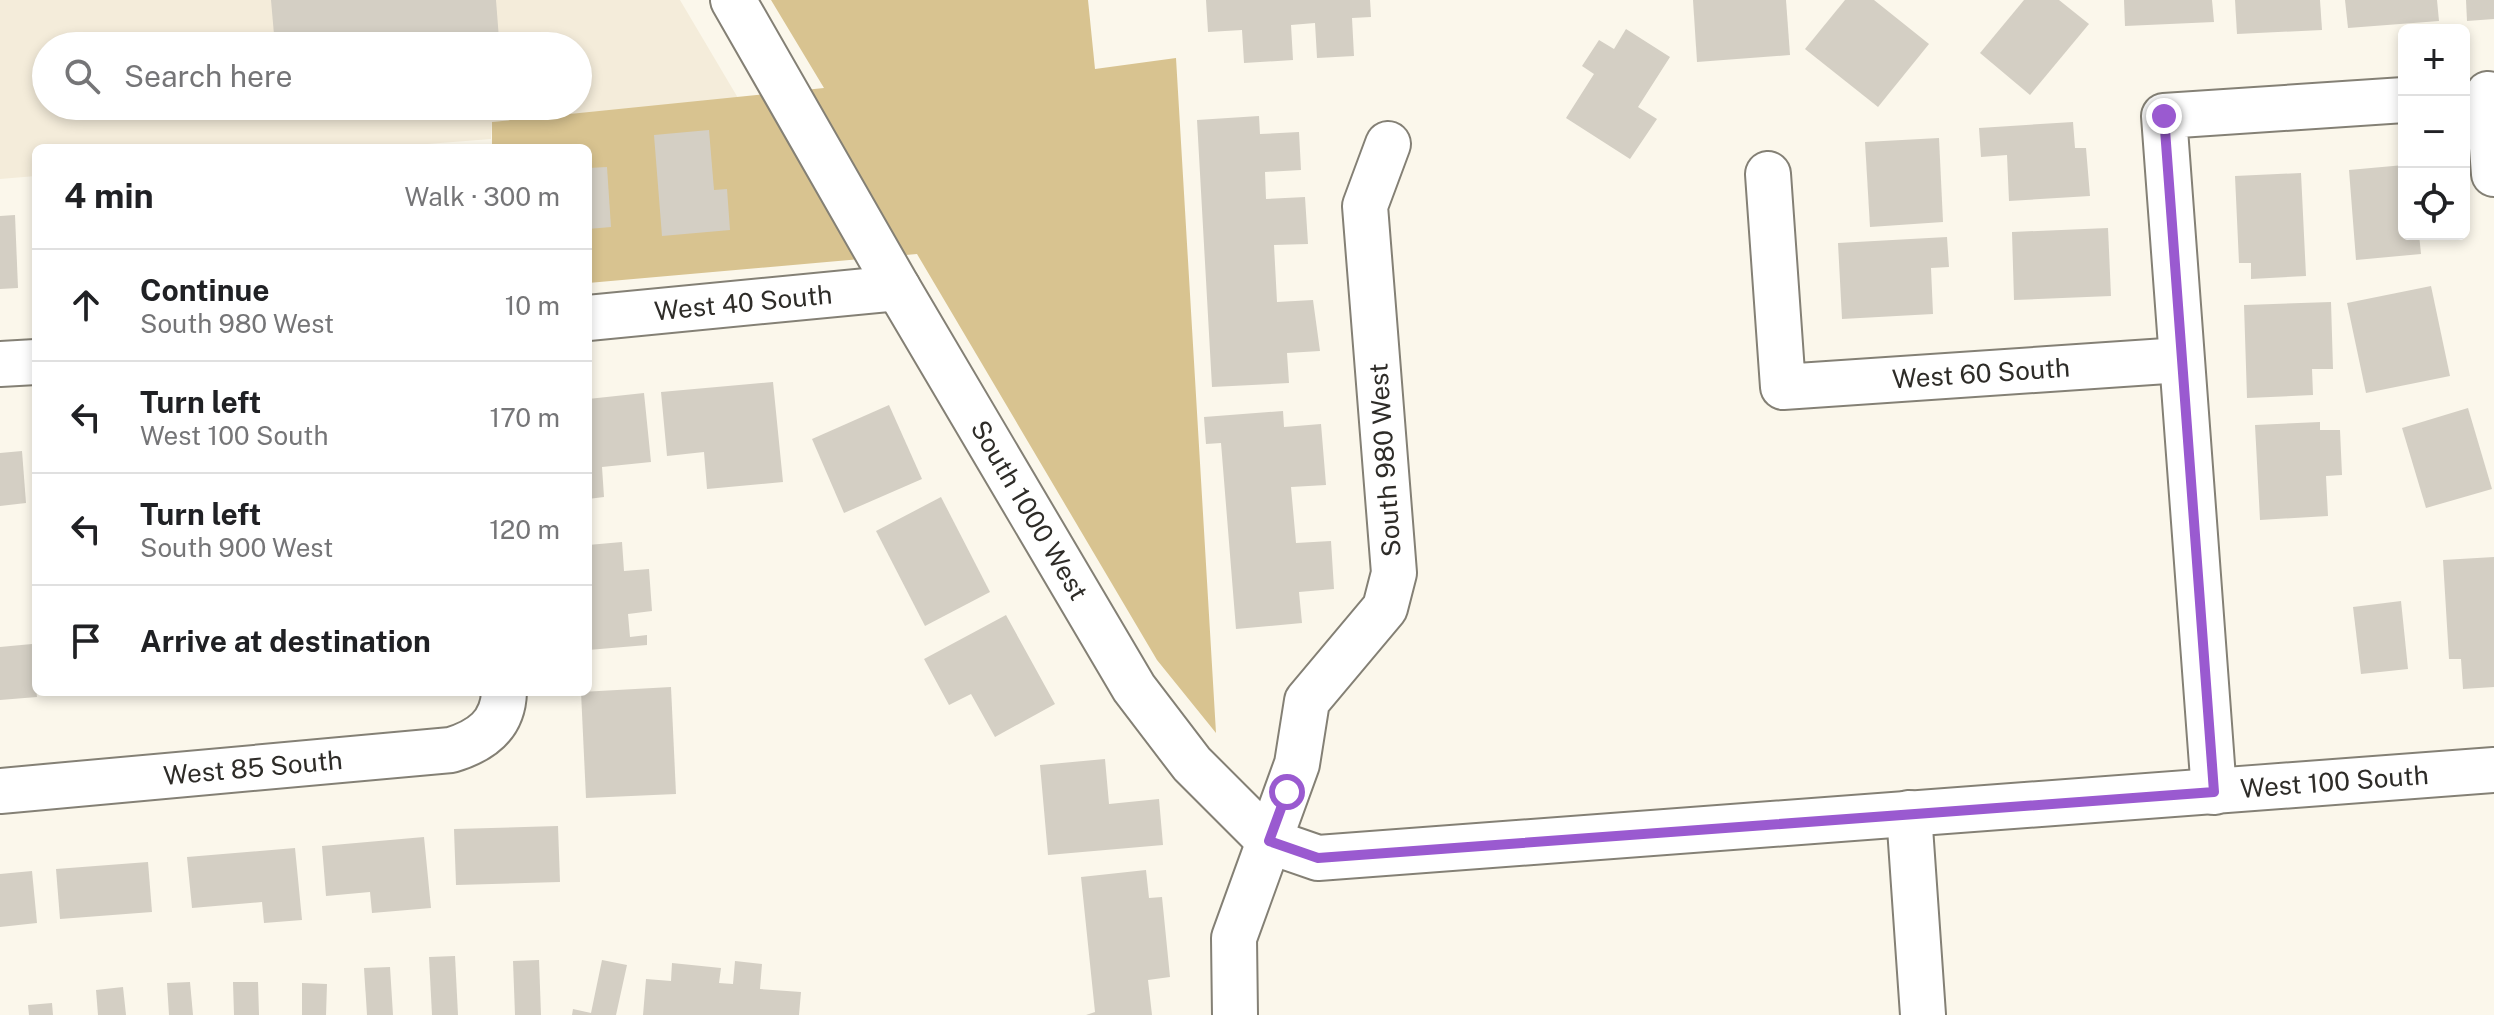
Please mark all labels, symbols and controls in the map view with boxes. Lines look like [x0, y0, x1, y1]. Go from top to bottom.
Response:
map controls [2398, 24, 2470, 240]
button: + [2398, 24, 2470, 96]
search box [32, 32, 592, 120]
icon: search [60, 54, 104, 98]
text: Search here [124, 58, 292, 94]
button: − [2398, 96, 2470, 168]
route end [2146, 98, 2182, 134]
button: locate [2398, 168, 2470, 240]
text: 4 min [64, 176, 154, 216]
text: Walk · 300 m [405, 181, 560, 212]
text: Continue [140, 272, 270, 308]
street label: West 40 South [653, 278, 834, 327]
icon: ahead [64, 283, 108, 327]
text: 10 m [505, 290, 560, 321]
text: South 980 West [140, 308, 334, 339]
street label: West 60 South [1891, 352, 2071, 395]
street label: South 980 West [1362, 362, 1407, 558]
text: Turn left [140, 384, 261, 420]
icon: left [64, 395, 108, 439]
text: 170 m [490, 402, 560, 433]
street label: South 1000 West [964, 414, 1095, 606]
text: West 100 South [140, 420, 328, 451]
text: Turn left [140, 496, 261, 532]
icon: left [64, 507, 108, 551]
text: 120 m [489, 514, 560, 545]
text: South 900 West [140, 532, 333, 563]
icon: arrive [64, 619, 108, 663]
text: Arrive at destination [140, 623, 431, 659]
street label: West 85 South [162, 744, 344, 791]
street label: West 100 South [2239, 759, 2430, 804]
route start [1269, 774, 1305, 810]

